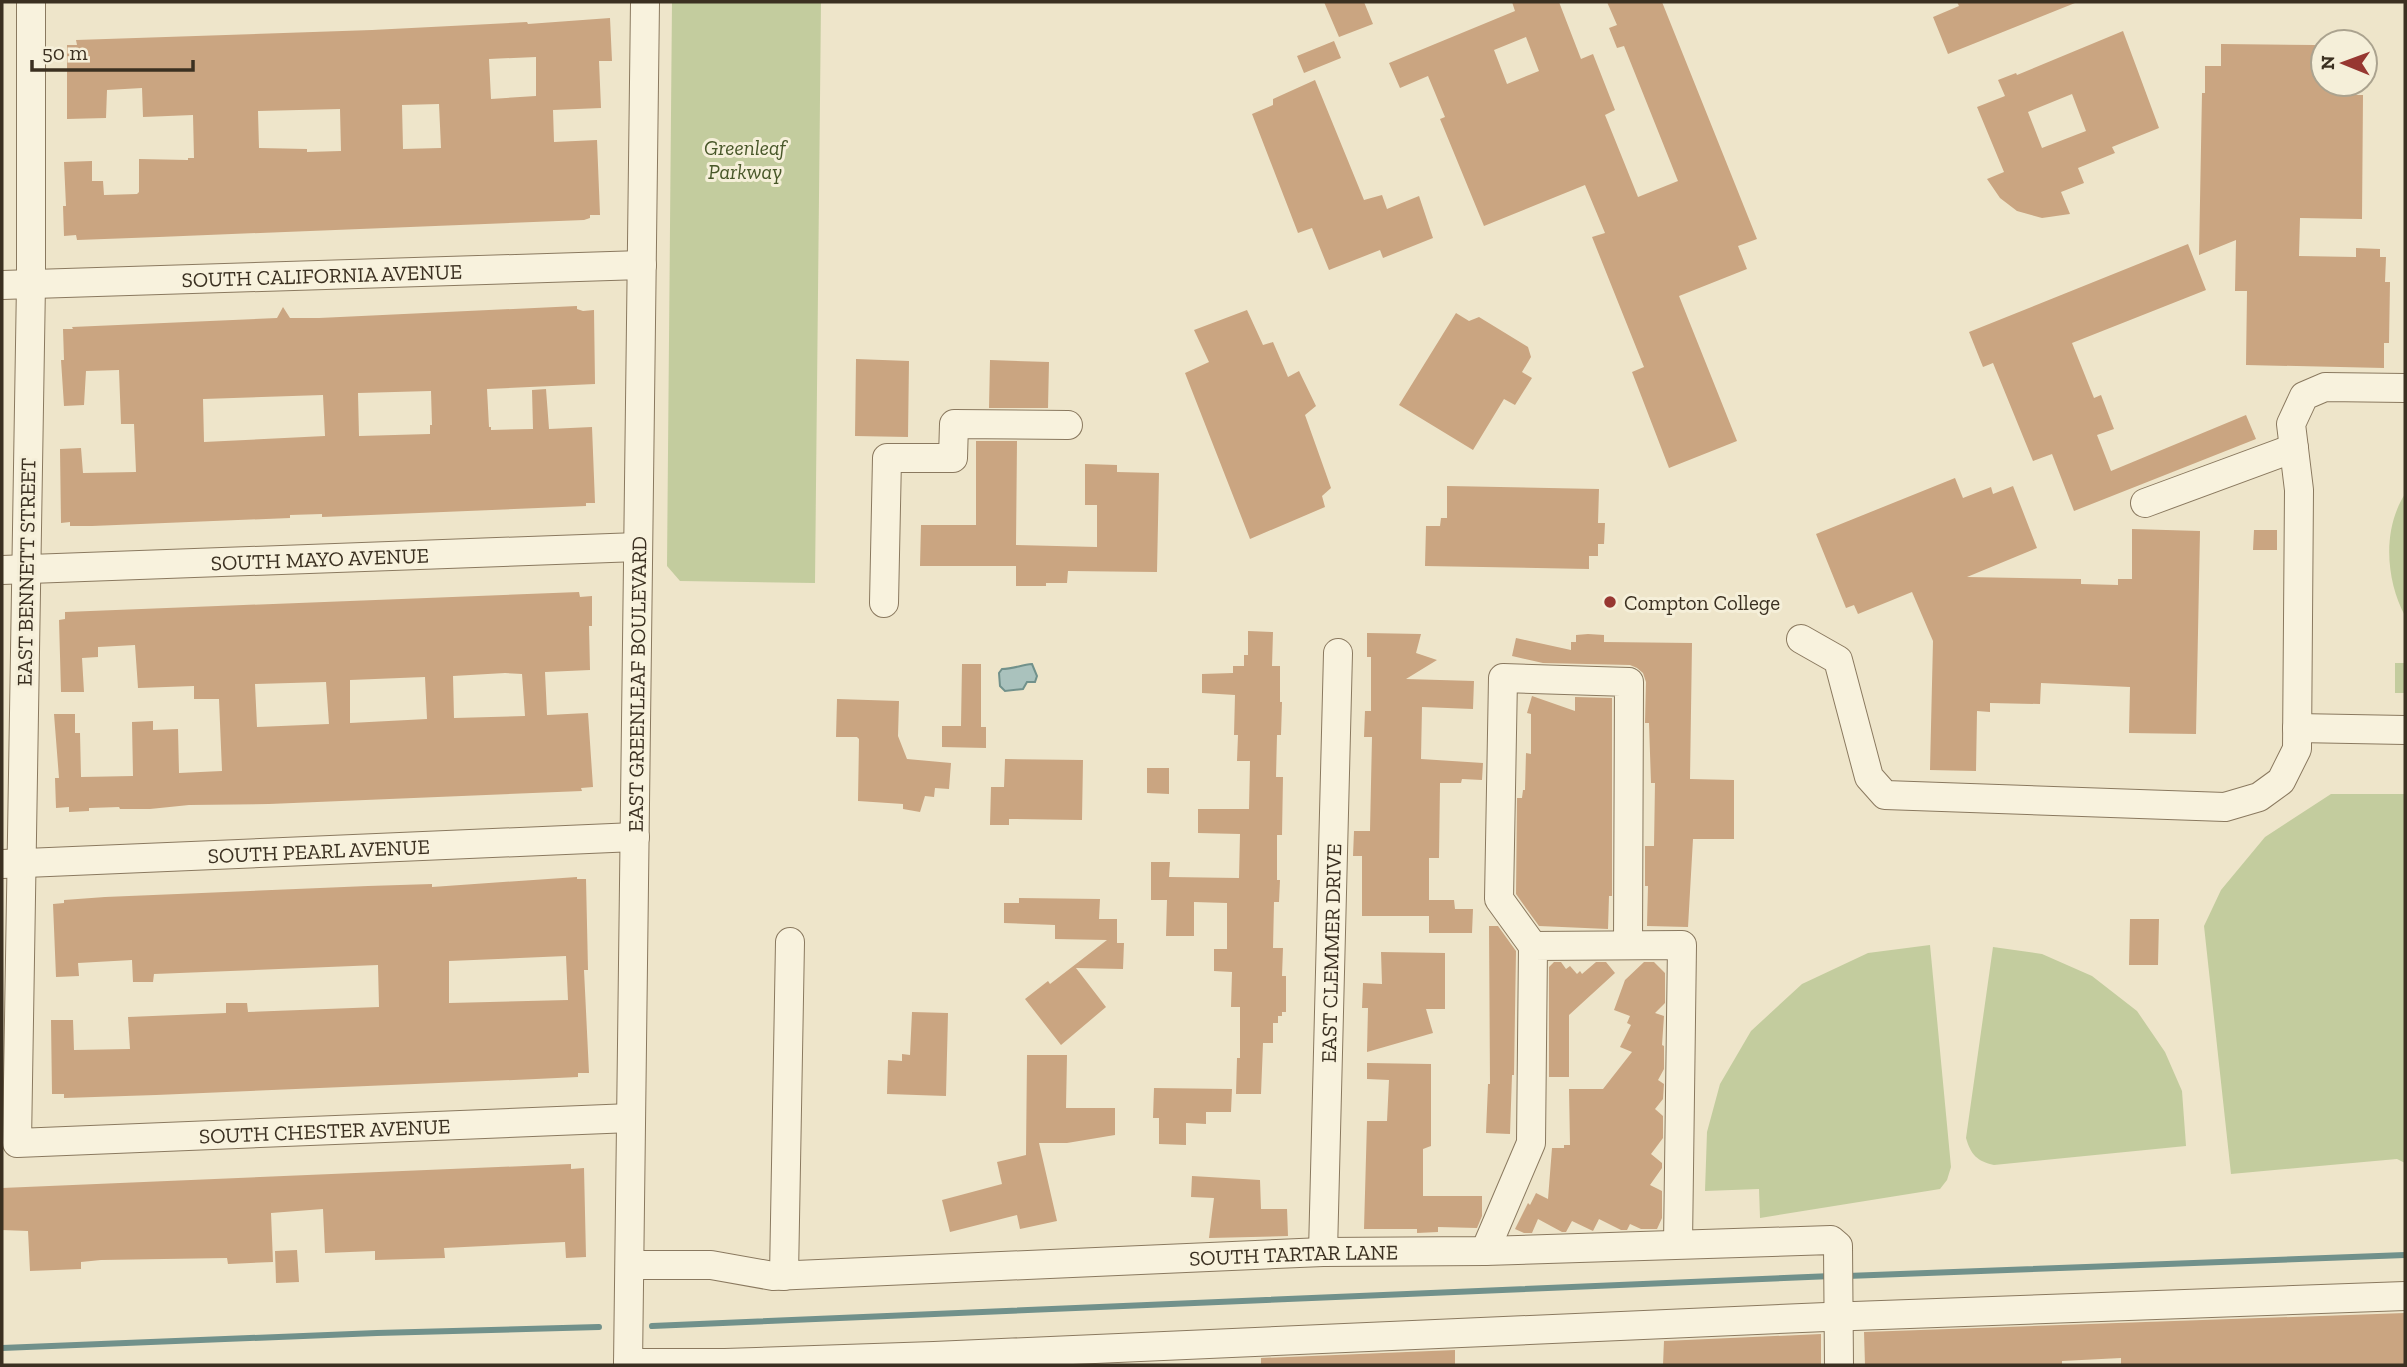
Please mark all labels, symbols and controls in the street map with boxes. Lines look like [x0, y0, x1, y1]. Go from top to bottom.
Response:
scale bar [32, 28, 192, 72]
north arrow [2309, 28, 2379, 98]
text: 50 m [42, 40, 88, 65]
text: N [2316, 55, 2339, 70]
park label: Greenleaf Parkway [704, 135, 789, 184]
street label: SOUTH CALIFORNIA AVENUE [181, 258, 462, 292]
street label: EAST BENNETT STREET [12, 458, 40, 686]
street label: EAST GREENLEAF BOULEVARD [622, 536, 651, 832]
street label: SOUTH MAYO AVENUE [210, 542, 429, 575]
place label: Compton College [1624, 590, 1780, 615]
marker: Compton College [1602, 594, 1618, 610]
street label: SOUTH PEARL AVENUE [207, 833, 430, 868]
street label: EAST CLEMMER DRIVE [1315, 843, 1346, 1063]
street label: SOUTH CHESTER AVENUE [198, 1113, 451, 1148]
street label: SOUTH TARTAR LANE [1189, 1239, 1398, 1270]

